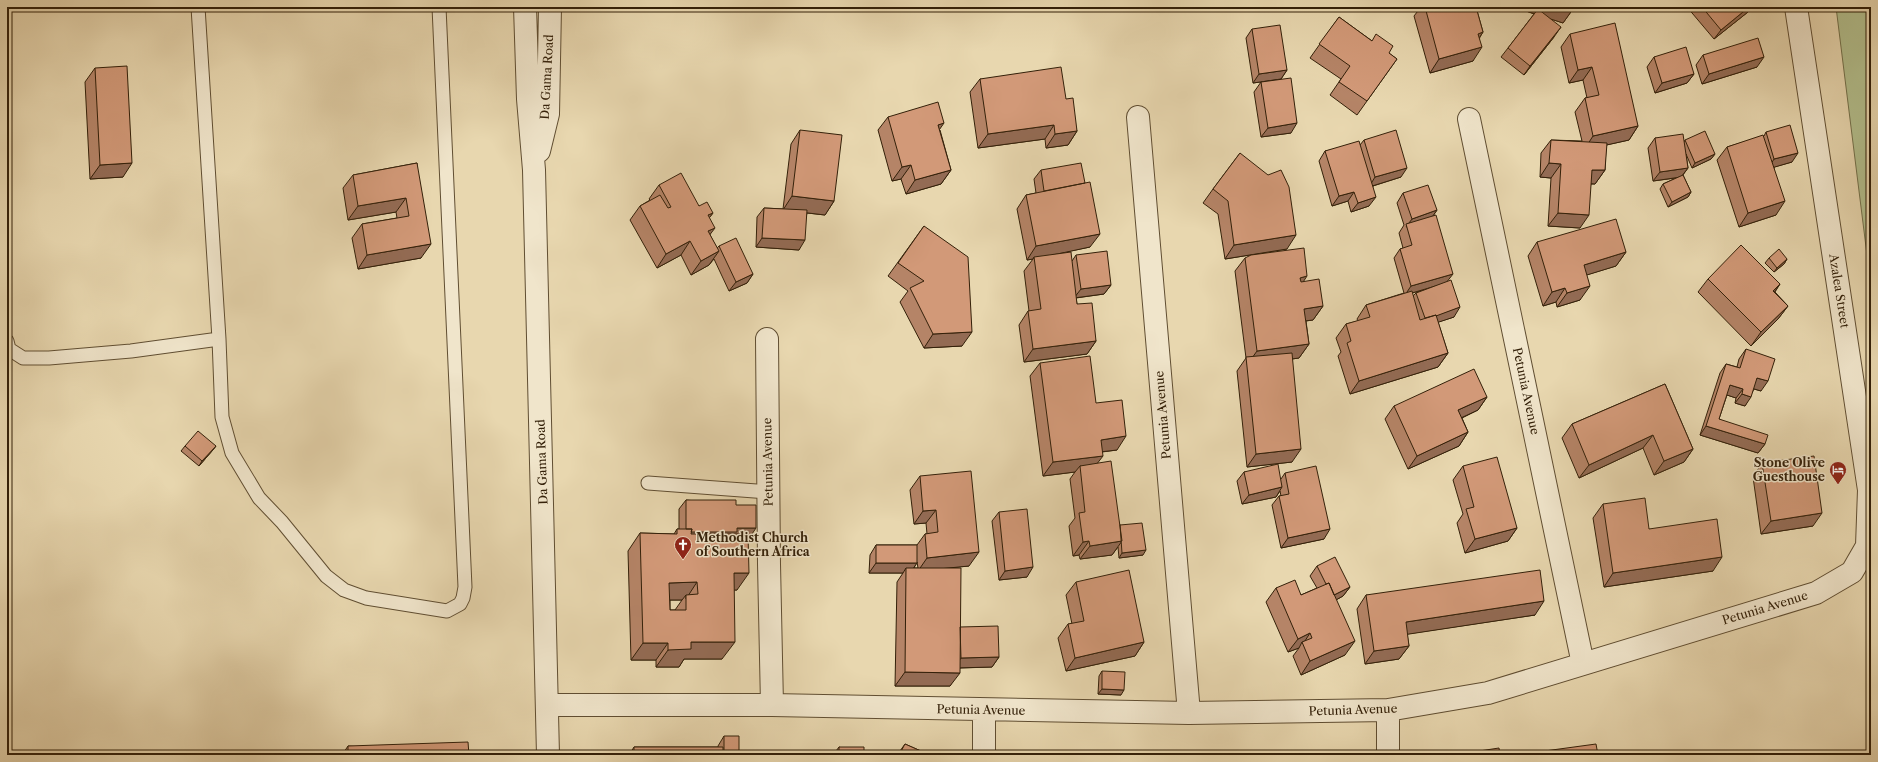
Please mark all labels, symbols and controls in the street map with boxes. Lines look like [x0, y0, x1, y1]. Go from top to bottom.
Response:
street label: Da Gama Road [537, 33, 556, 120]
street label: Azalea Street [1826, 252, 1853, 330]
street label: Petunia Avenue [1510, 346, 1543, 436]
street label: Petunia Avenue [1151, 370, 1174, 460]
street label: Petunia Avenue [759, 417, 776, 506]
street label: Da Gama Road [532, 418, 550, 505]
place label: Stone Olive Guesthouse [1753, 455, 1825, 484]
hotel icon: Stone Olive Guesthouse [1828, 460, 1848, 485]
place label: Methodist Church of Southern Africa [696, 530, 811, 559]
church icon: Methodist Church of Southern Africa [673, 535, 693, 560]
street label: Petunia Avenue [1720, 587, 1810, 628]
street label: Petunia Avenue [1308, 700, 1398, 719]
street label: Petunia Avenue [937, 701, 1026, 718]

